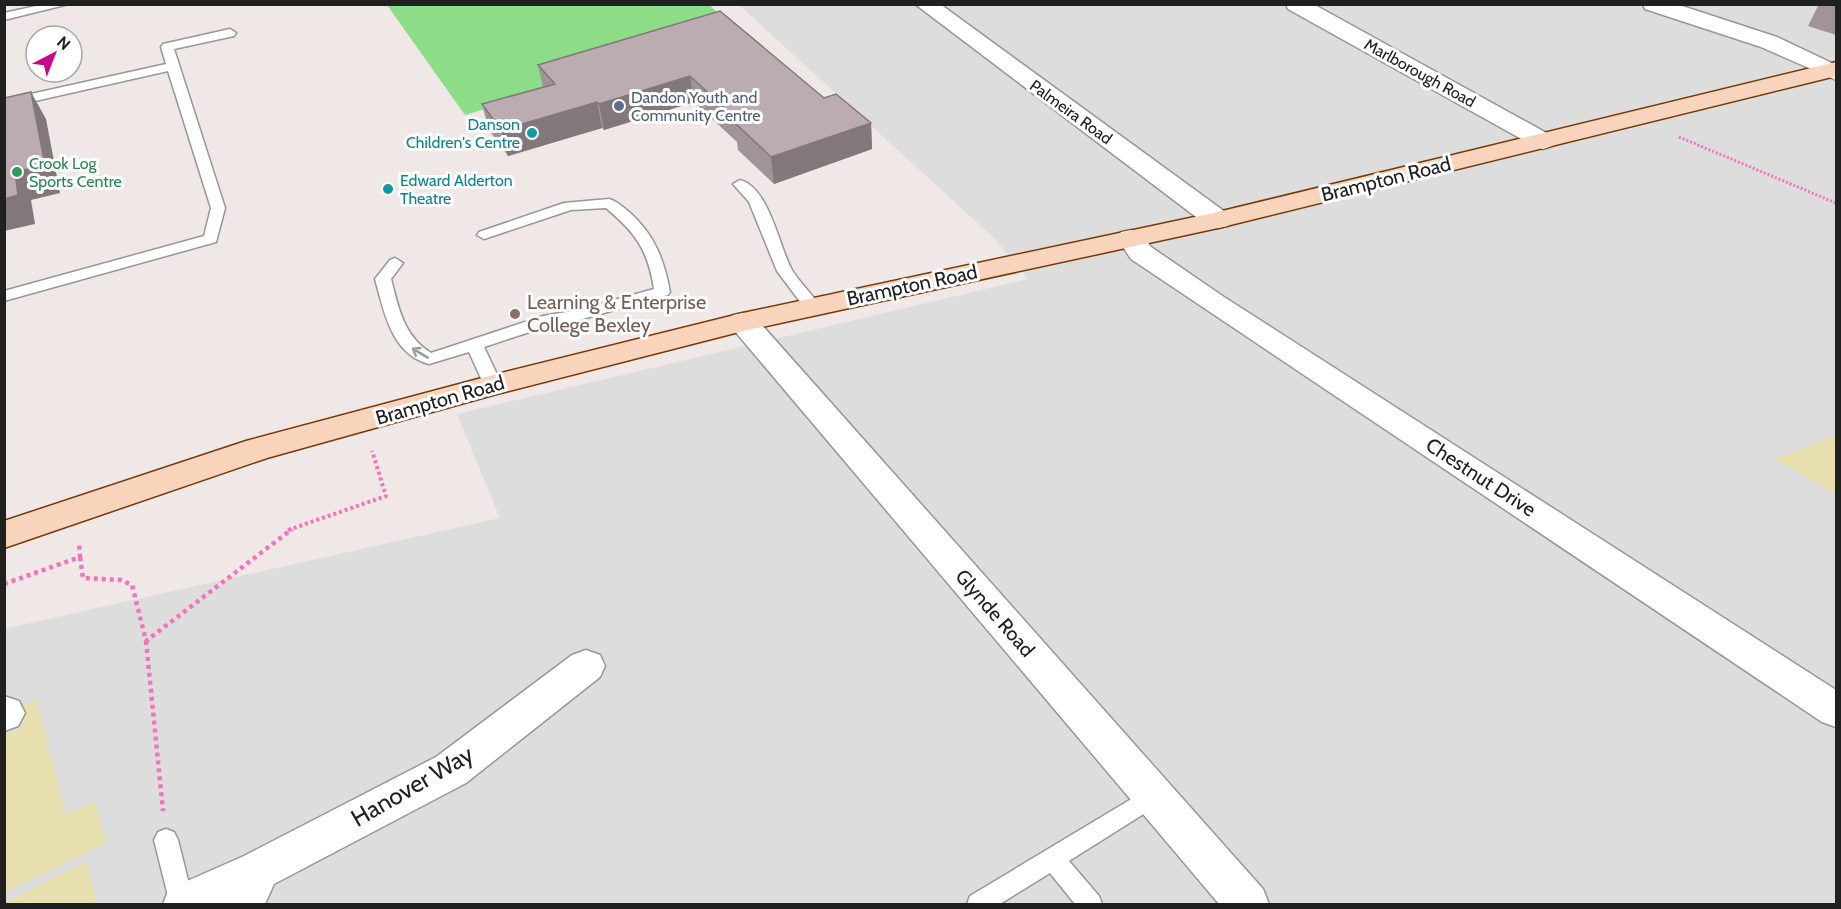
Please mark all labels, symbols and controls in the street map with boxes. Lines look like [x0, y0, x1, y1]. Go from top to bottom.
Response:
north arrow [24, 24, 84, 84]
text: N [53, 32, 74, 54]
street label: Marlborough Road [1361, 35, 1479, 111]
street label: Palmeira Road [1026, 76, 1116, 148]
place label: Dandon Youth and Community Centre [631, 88, 760, 125]
marker: Dandon Youth and Community Centre [612, 99, 626, 113]
place label: Danson Children's Centre [406, 115, 520, 152]
marker: Danson Children's Centre [525, 126, 539, 140]
street label: Brampton Road [1319, 151, 1453, 207]
place label: Crook Log Sports Centre [29, 154, 122, 191]
marker: Crook Log Sports Centre [10, 165, 24, 179]
place label: Edward Alderton Theatre [400, 171, 513, 208]
marker: Edward Alderton Theatre [381, 182, 395, 196]
street label: Brampton Road [845, 259, 979, 311]
place label: Learning & Enterprise College Bexley [527, 290, 706, 337]
marker: Learning & Enterprise College Bexley [508, 307, 522, 321]
one-way arrow [412, 347, 429, 359]
street label: Brampton Road [373, 370, 507, 430]
street label: Chestnut Drive [1422, 433, 1540, 521]
street label: Glynde Road [950, 564, 1040, 662]
street label: Hanover Way [346, 739, 478, 833]

